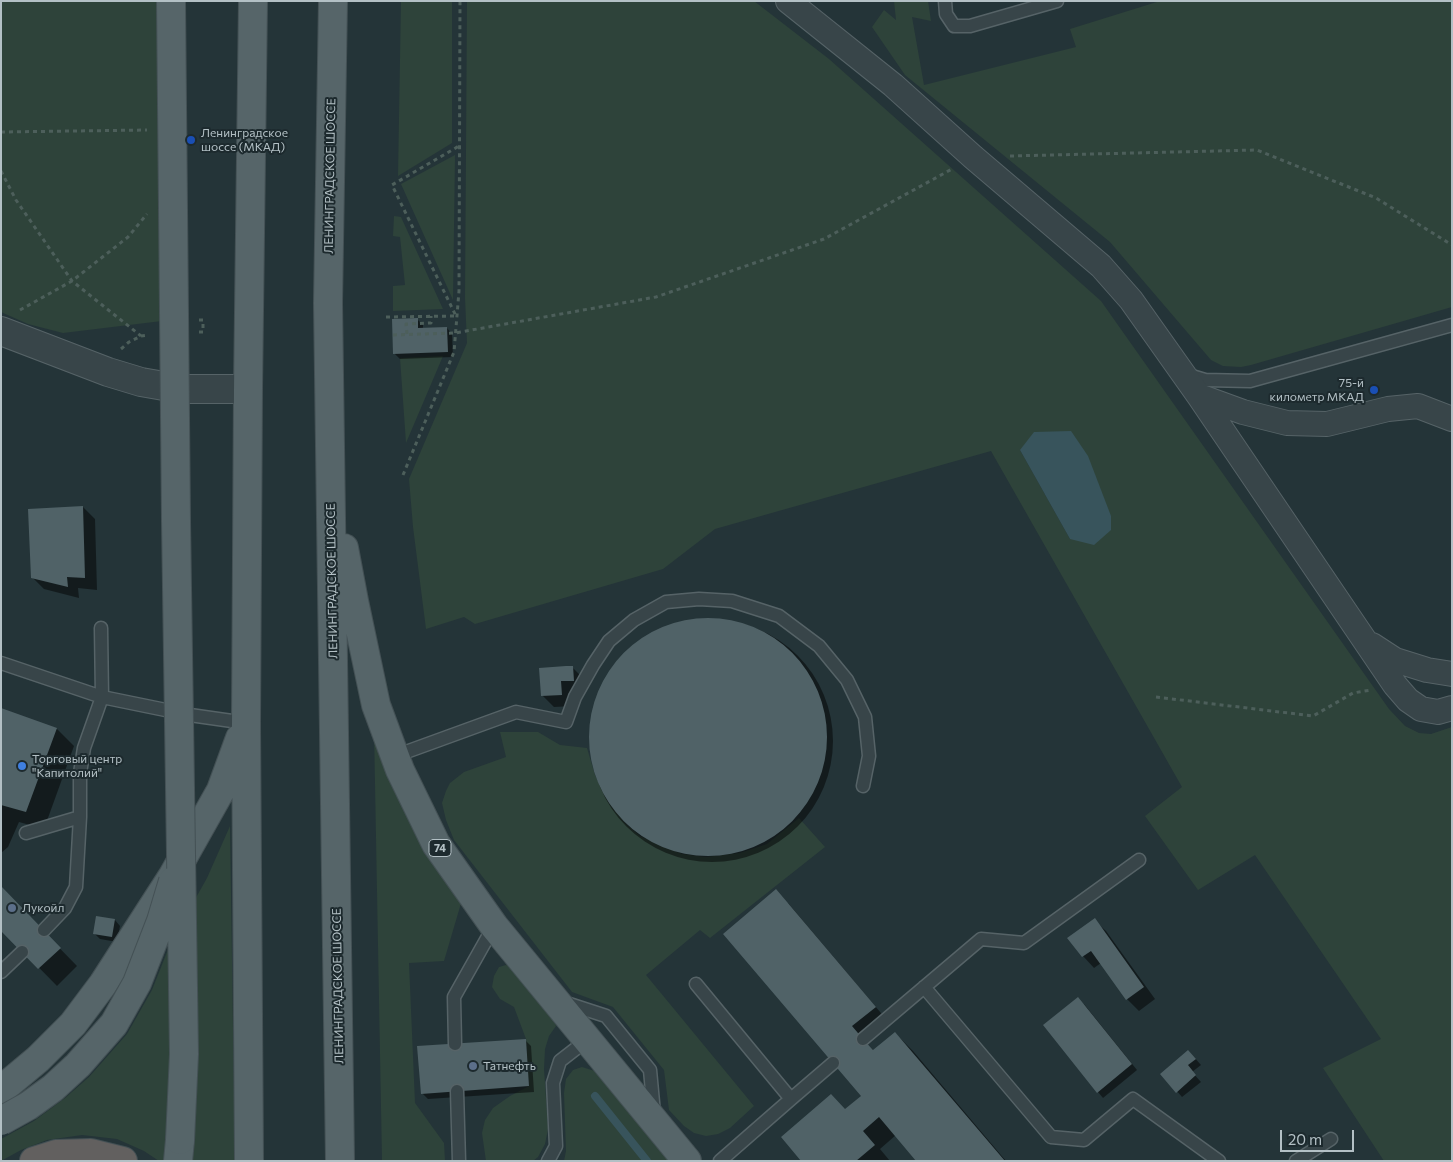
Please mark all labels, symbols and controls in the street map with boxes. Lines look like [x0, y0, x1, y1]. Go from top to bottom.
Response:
street label: ЛЕНИНГРАДСКОЕ ШОССЕ [321, 98, 339, 254]
place label: Ленинградское шоссе (МКАД) [201, 126, 288, 154]
marker: Ленинградское шоссе (МКАД) [185, 134, 197, 146]
place label: 75-й километр МКАД [1270, 376, 1364, 404]
marker: 75-й километр МКАД [1368, 384, 1380, 396]
street label: ЛЕНИНГРАДСКОЕ ШОССЕ [323, 503, 341, 659]
place label: Торговый центр "Капитолий" [32, 752, 122, 780]
marker: Торговый центр "Капитолий" [16, 760, 28, 772]
road number: 74 [429, 840, 451, 856]
place label: Лукойл [22, 901, 64, 915]
marker: Лукойл [6, 902, 18, 914]
street label: ЛЕНИНГРАДСКОЕ ШОССЕ [329, 908, 347, 1064]
place label: Татнефть [483, 1059, 536, 1073]
marker: Татнефть [467, 1060, 479, 1072]
scale bar [1283, 1120, 1357, 1152]
text: 20 m [1288, 1130, 1322, 1148]

